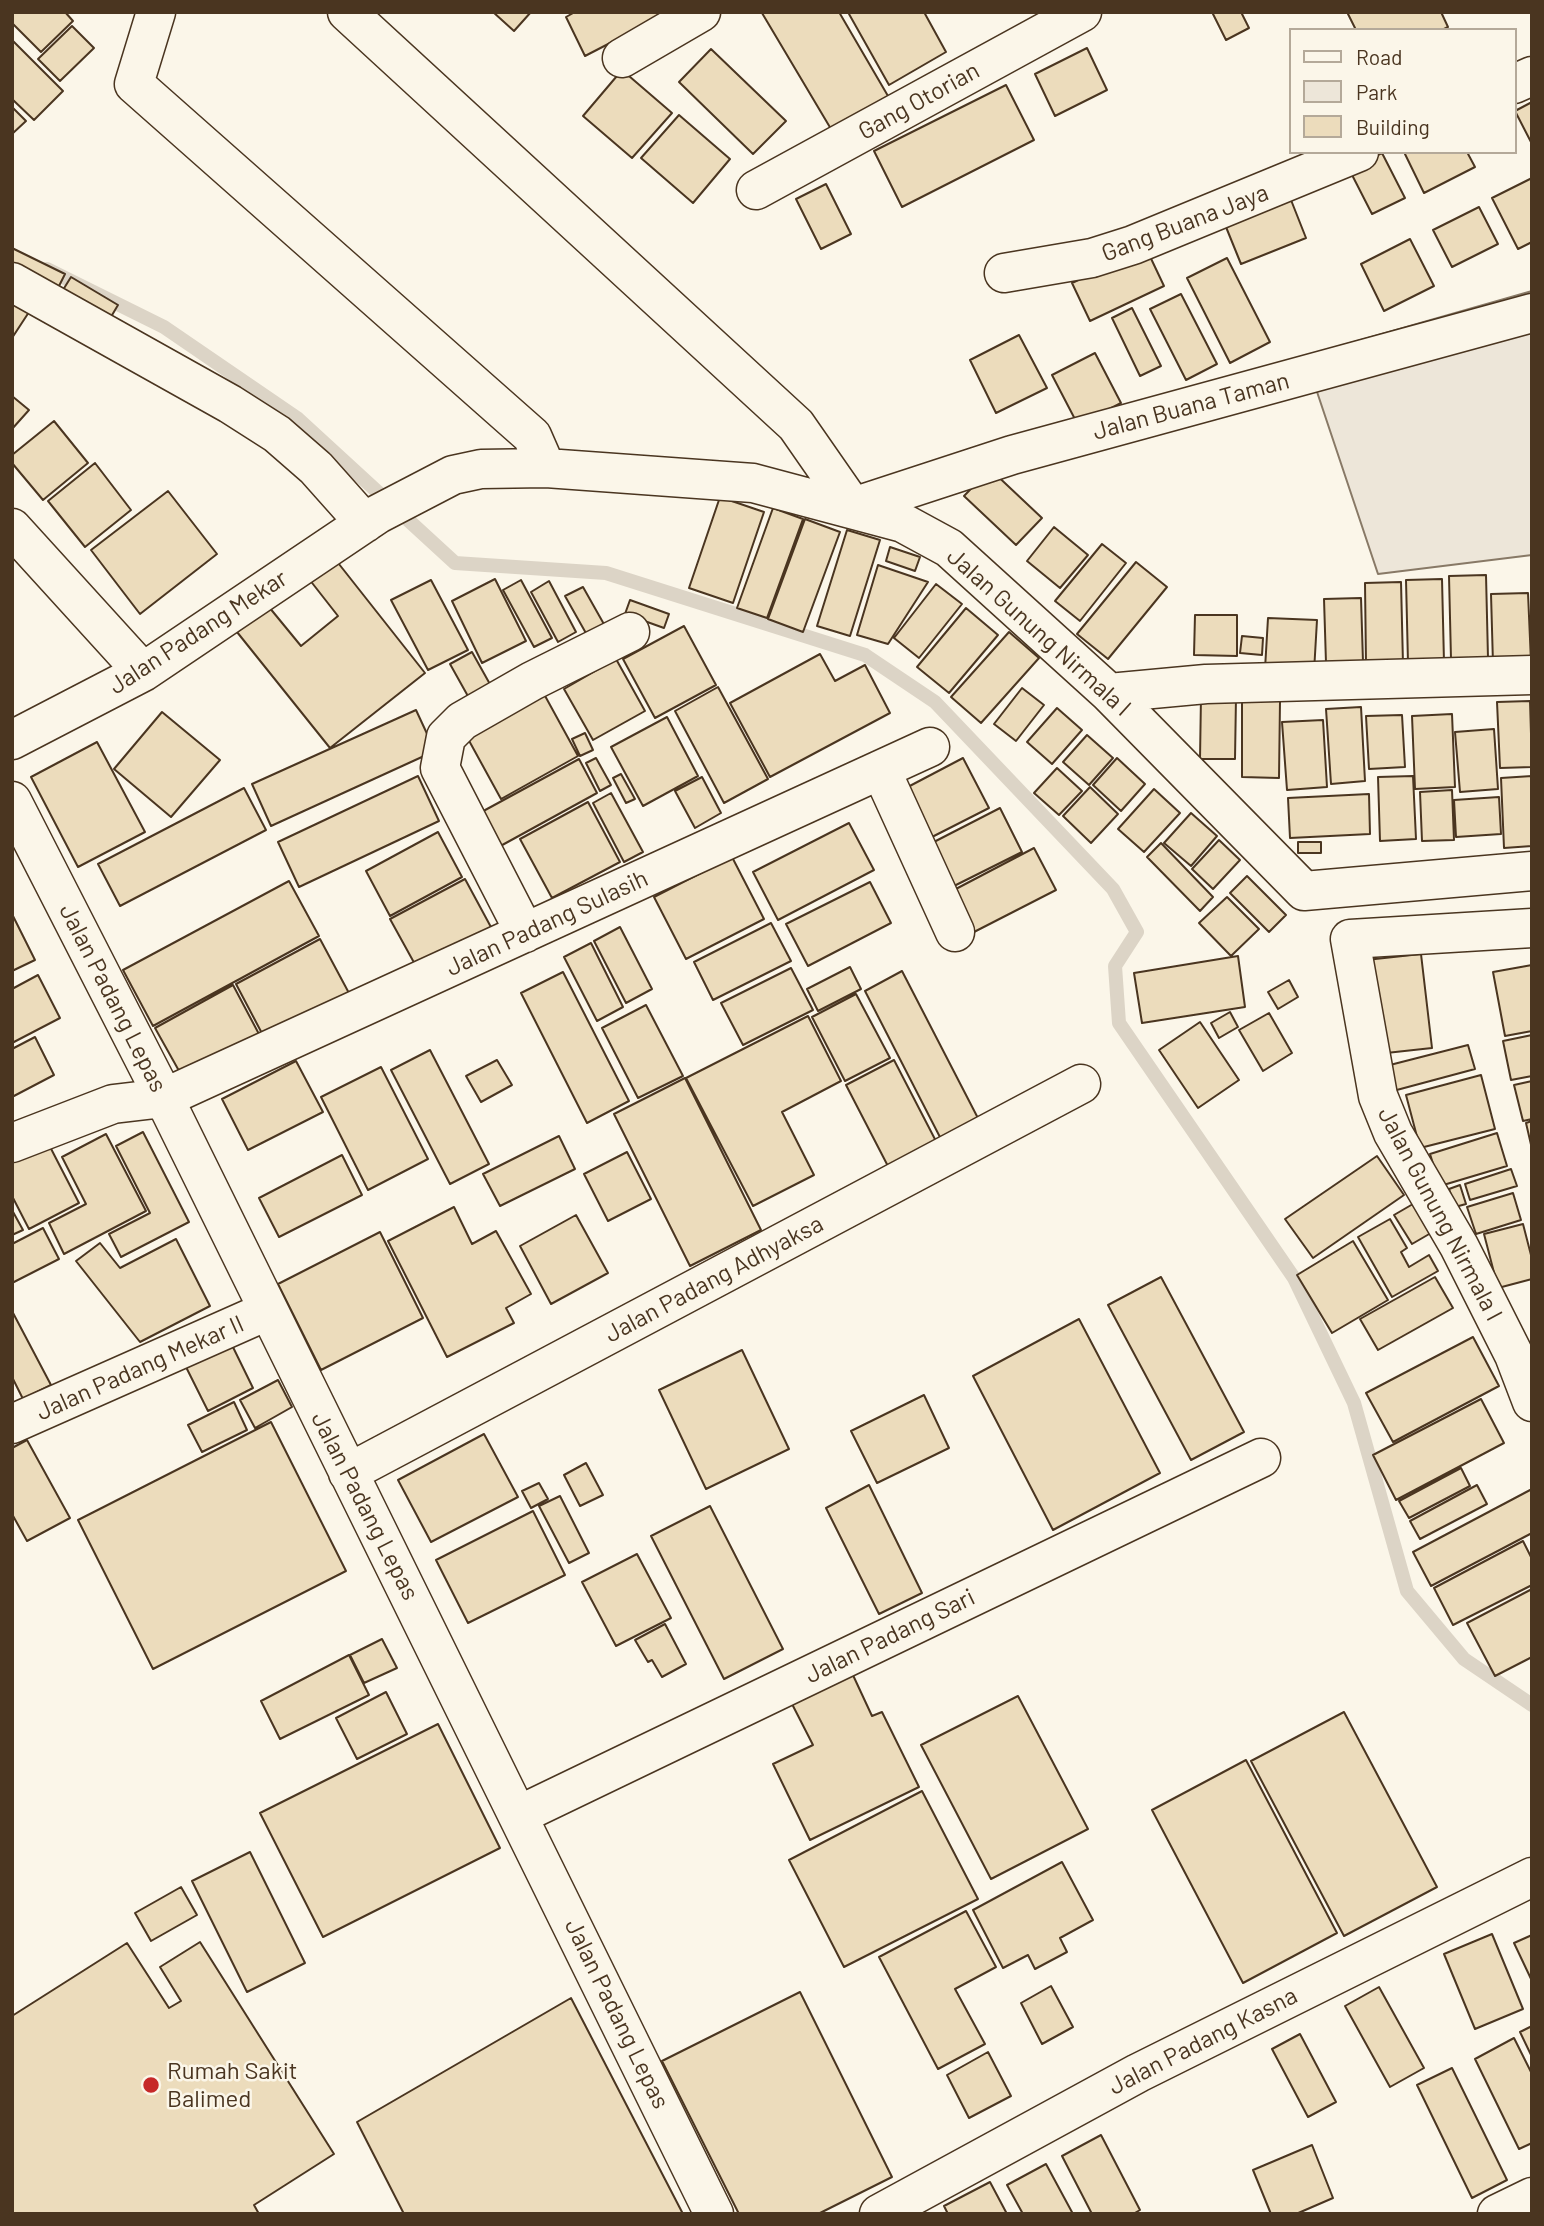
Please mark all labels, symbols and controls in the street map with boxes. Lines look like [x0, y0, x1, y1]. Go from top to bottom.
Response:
legend [1288, 28, 1516, 154]
text: Road [1356, 44, 1402, 69]
street label: Gang Otorian [853, 56, 985, 146]
text: Park [1356, 79, 1397, 104]
text: Building [1356, 114, 1430, 139]
street label: Gang Buana Jaya [1098, 178, 1272, 268]
street label: Jalan Buana Taman [1090, 366, 1292, 446]
street label: Jalan Gunung Nirmala I [941, 542, 1137, 722]
street label: Jalan Padang Mekar [103, 564, 293, 700]
street label: Jalan Padang Sulasih [442, 864, 652, 982]
street label: Jalan Padang Lepas [53, 899, 173, 1097]
street label: Jalan Gunung Nirmala I [1372, 1102, 1508, 1326]
street label: Jalan Padang Adhyaksa [600, 1209, 828, 1349]
street label: Jalan Padang Mekar II [32, 1309, 248, 1427]
street label: Jalan Padang Lepas [305, 1407, 425, 1605]
street label: Jalan Padang Sari [801, 1582, 979, 1690]
street label: Jalan Padang Lepas [559, 1914, 675, 2114]
street label: Jalan Padang Kasna [1104, 1981, 1302, 2101]
place label: Rumah Sakit Balimed [167, 2057, 298, 2113]
marker: Rumah Sakit Balimed [141, 2075, 161, 2095]

